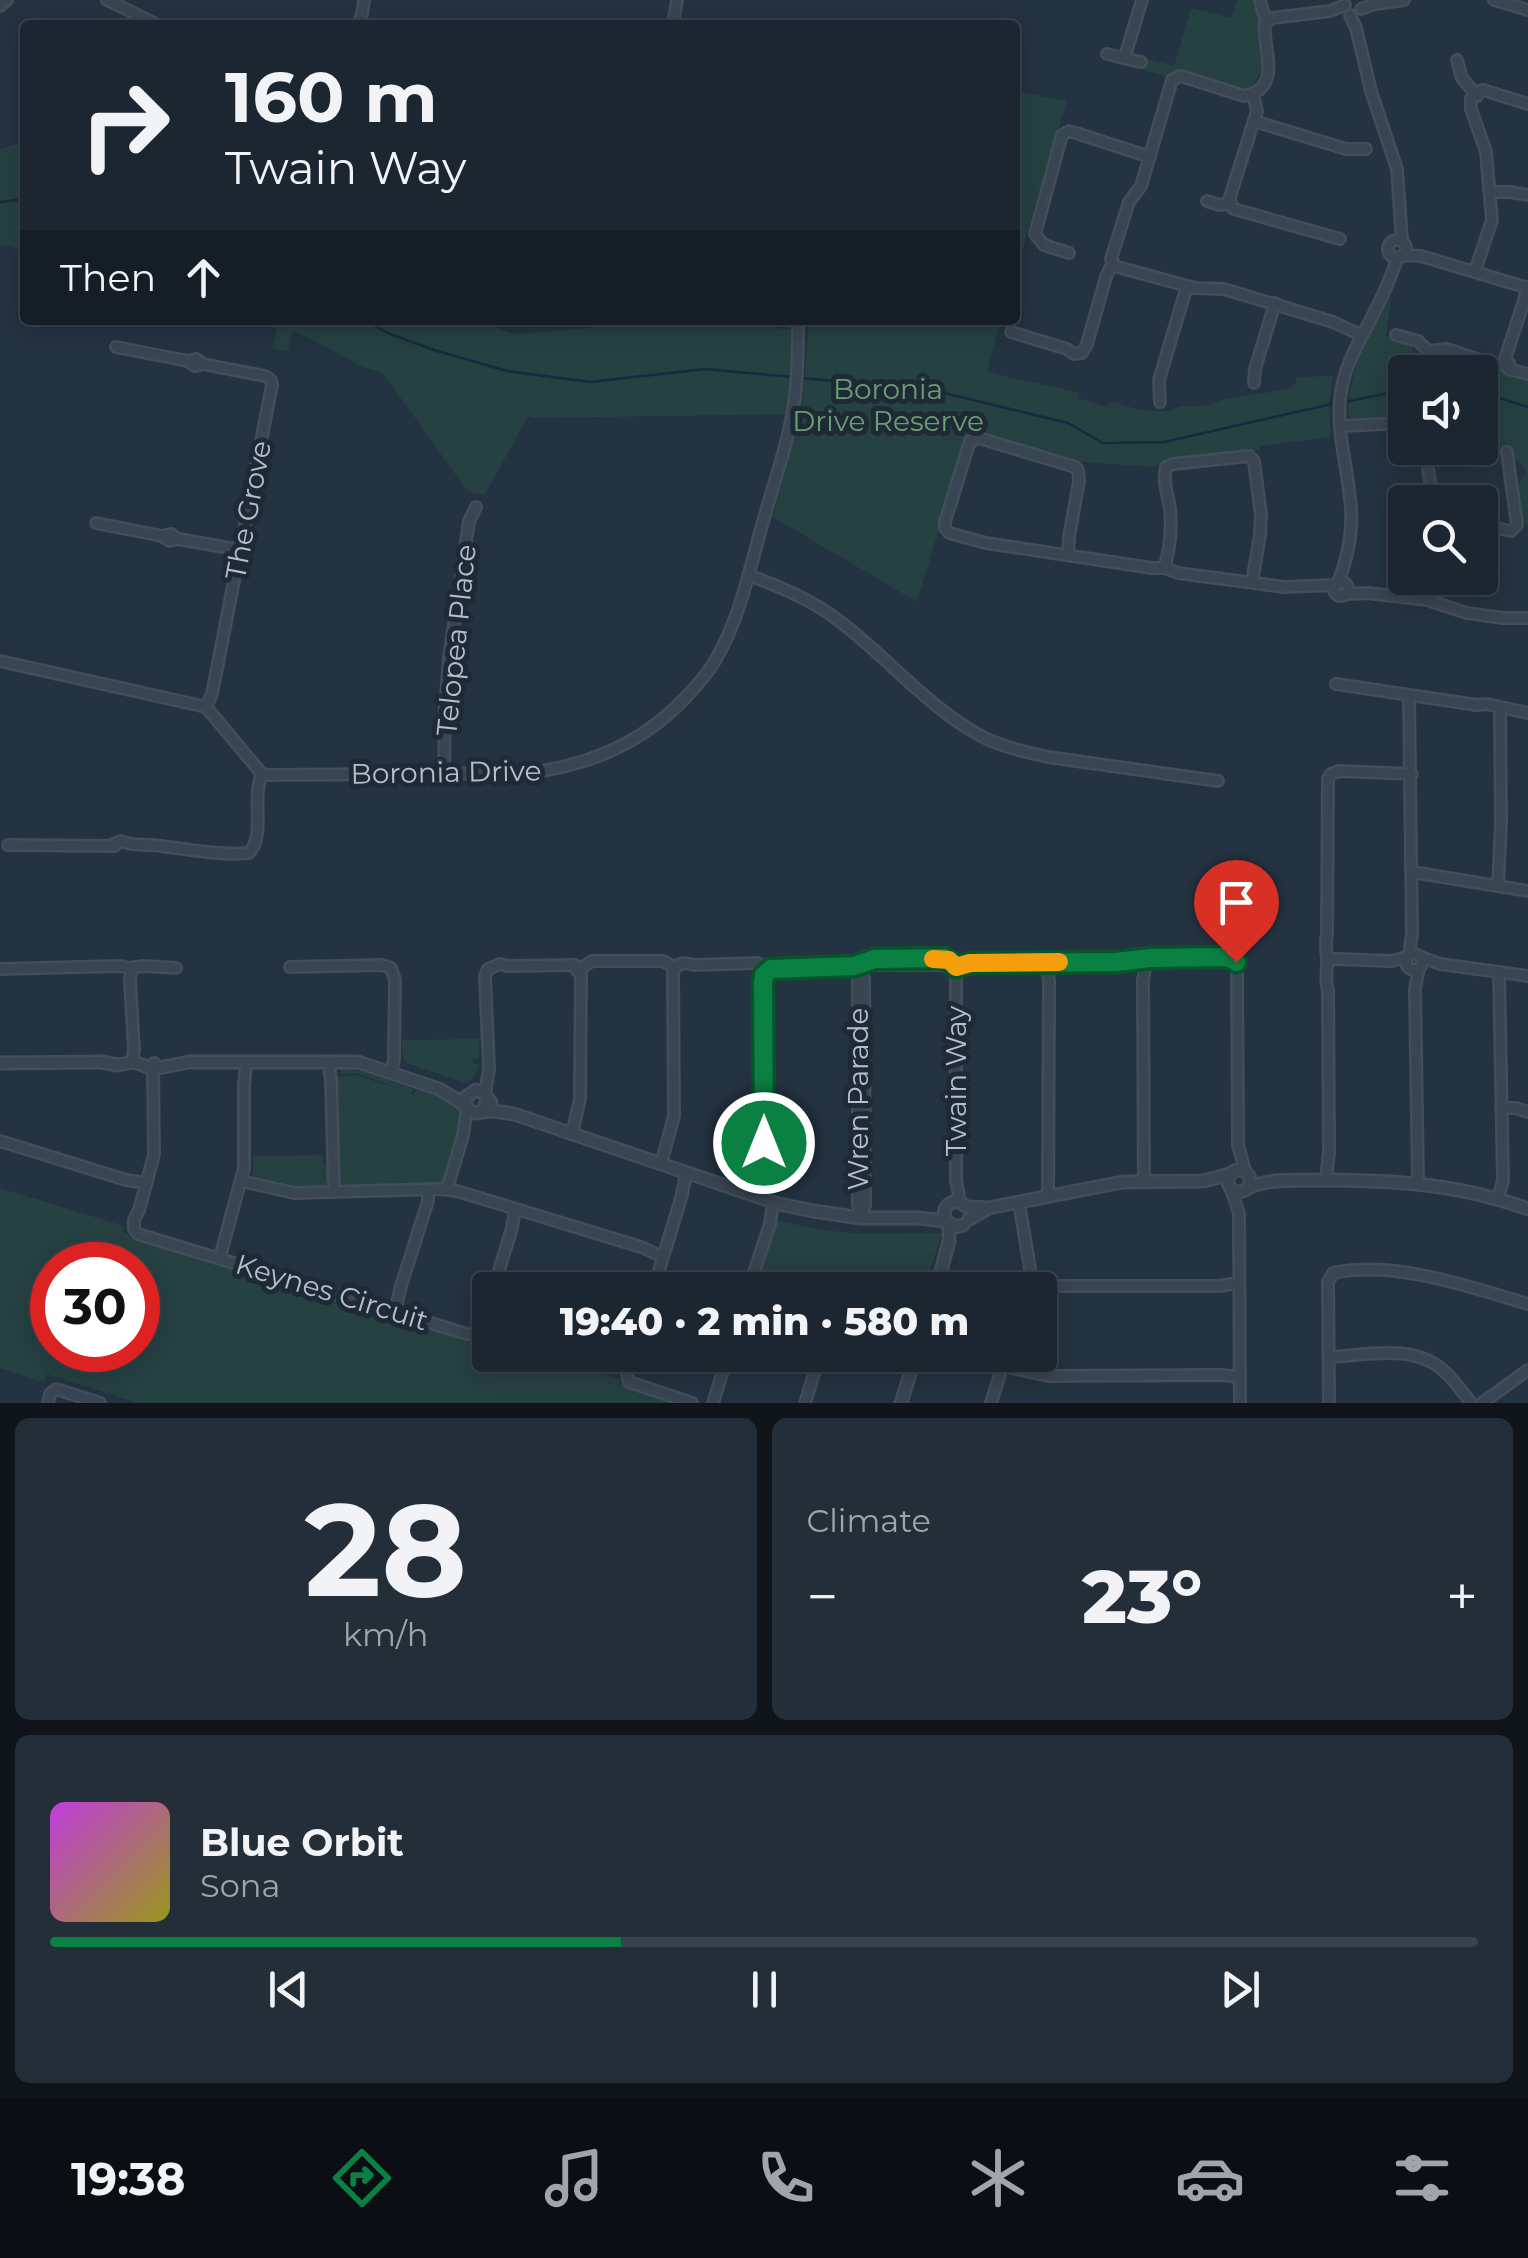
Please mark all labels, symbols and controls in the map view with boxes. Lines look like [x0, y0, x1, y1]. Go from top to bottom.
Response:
text: 160 m [225, 54, 438, 140]
icon: right [60, 60, 190, 190]
text: Twain Way [225, 140, 466, 195]
icon: ahead [176, 250, 231, 305]
text: Then [60, 254, 156, 301]
map controls [1388, 355, 1498, 595]
button: sound [1388, 355, 1498, 465]
park label: Boronia Drive Reserve [792, 372, 984, 438]
street label: The Grove [218, 438, 278, 582]
button: search [1388, 485, 1498, 595]
street label: Telopea Place [429, 543, 483, 737]
street label: Boronia Drive [350, 753, 542, 791]
pin [1194, 860, 1279, 963]
icon: arrive [1209, 875, 1264, 930]
street label: Twain Way [939, 1005, 973, 1156]
street label: Wren Parade [841, 1008, 875, 1190]
position arrow [712, 1091, 816, 1195]
speed limit sign: 30 [30, 1242, 160, 1372]
street label: Keynes Circuit [232, 1247, 432, 1337]
text: 19:40 · 2 min · 580 m [560, 1298, 969, 1345]
text: 28 [304, 1470, 467, 1629]
text: Climate [807, 1501, 931, 1540]
text: 23° [1082, 1550, 1202, 1642]
text: − [807, 1563, 838, 1630]
text: + [1446, 1563, 1478, 1630]
text: km/h [343, 1615, 428, 1654]
text: Blue Orbit [200, 1819, 404, 1866]
text: Sona [200, 1866, 280, 1905]
icon: previous [261, 1962, 316, 2017]
icon: pause [737, 1962, 792, 2017]
icon: next [1213, 1962, 1268, 2017]
icon: directions [327, 2143, 397, 2213]
icon: music [539, 2143, 609, 2213]
icon: phone [751, 2143, 821, 2213]
icon: climate [963, 2143, 1033, 2213]
icon: car [1175, 2143, 1245, 2213]
icon: filters [1387, 2143, 1457, 2213]
text: 19:38 [71, 2151, 185, 2206]

